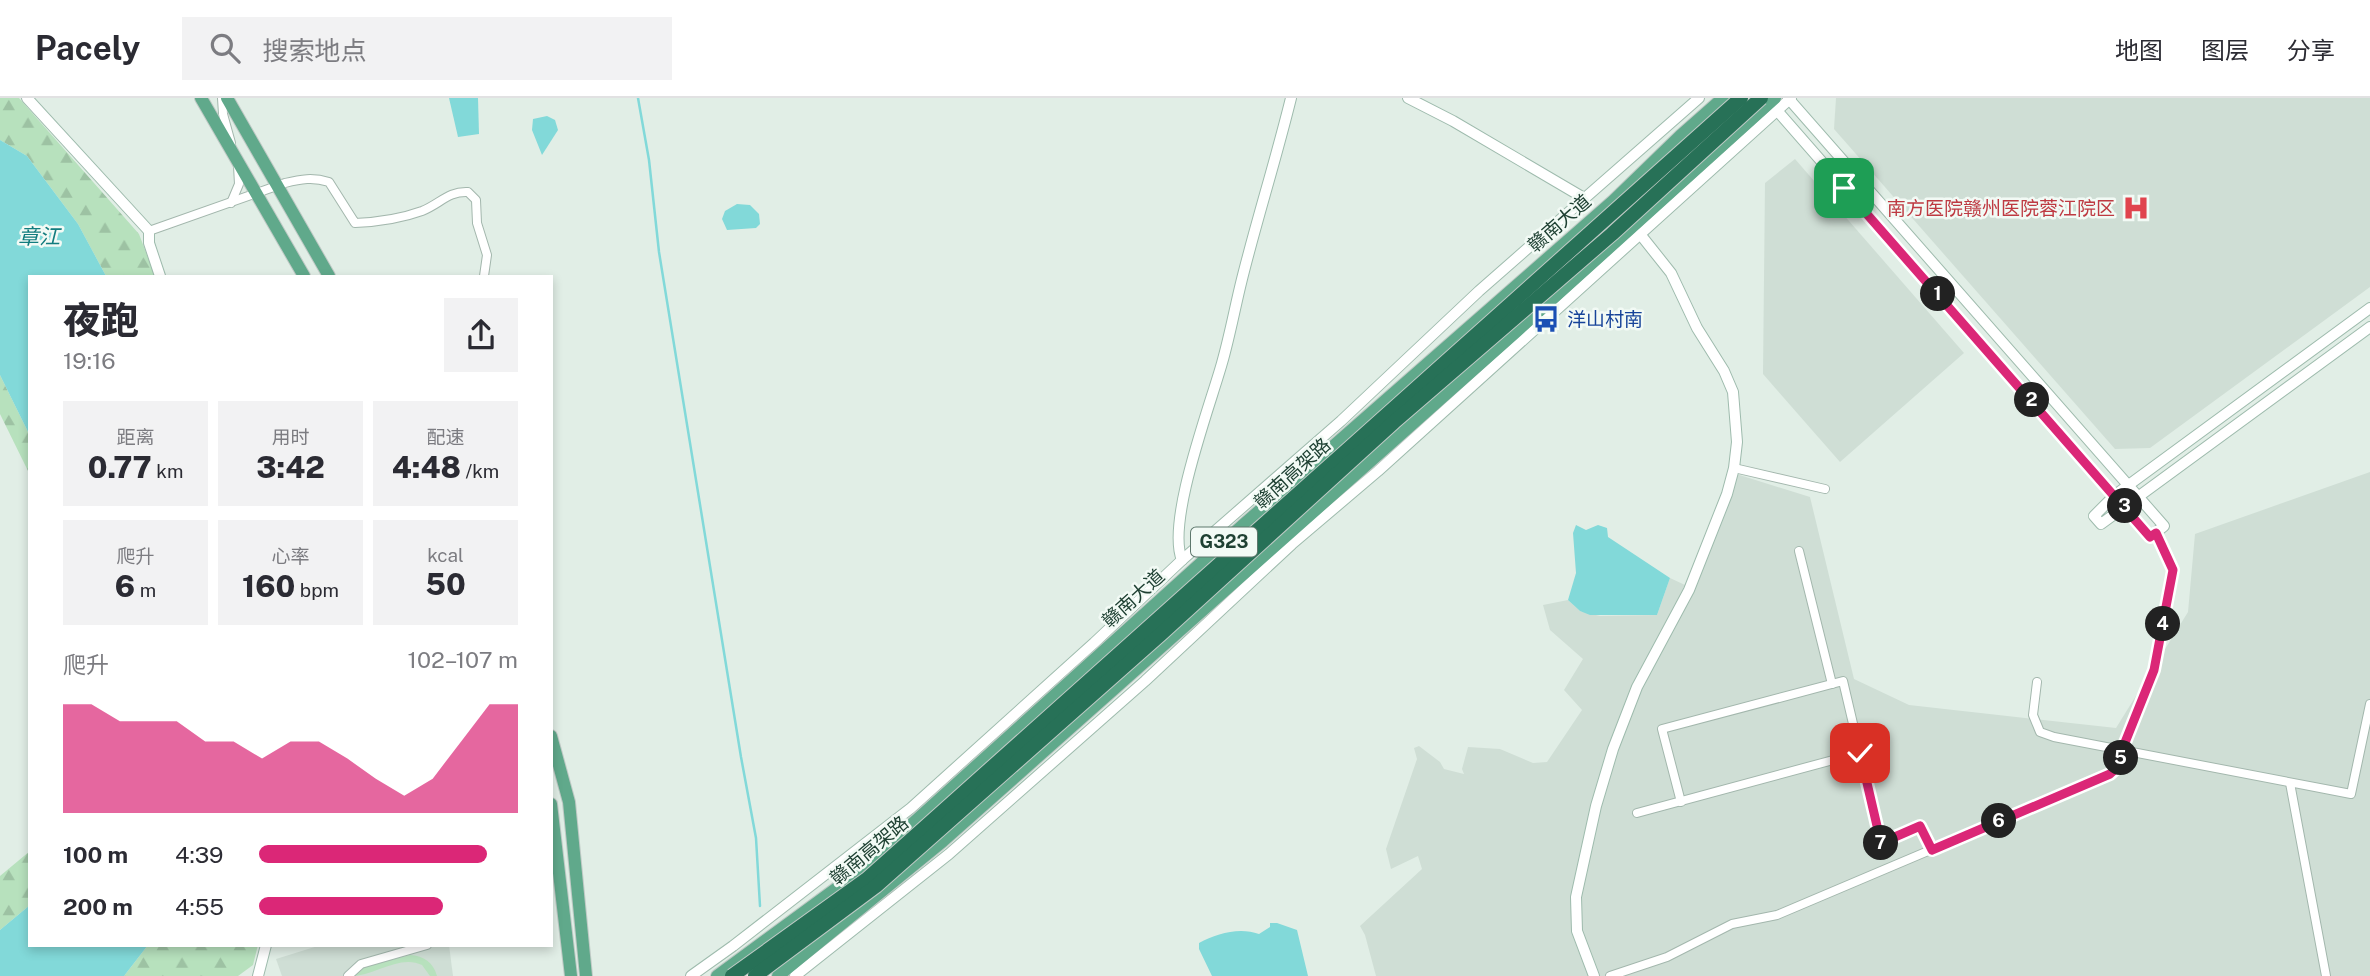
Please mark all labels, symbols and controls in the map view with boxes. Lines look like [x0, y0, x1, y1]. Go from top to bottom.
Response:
search box [182, 17, 672, 80]
text: Pacely [35, 29, 140, 67]
icon: search [206, 29, 244, 67]
text: 搜索地点 [262, 35, 366, 66]
text: 地图 [2115, 36, 2163, 64]
text: 图层 [2201, 36, 2249, 64]
text: 分享 [2287, 36, 2335, 64]
pin [1814, 158, 1874, 218]
icon: arrive [1825, 169, 1863, 207]
street label: 赣南大道 [1523, 190, 1595, 256]
hospital icon: 南方医院赣州医院蓉江院区 [2121, 193, 2151, 223]
place label: 南方医院赣州医院蓉江院区 [1887, 197, 2115, 219]
water label: 章江 [18, 224, 62, 249]
pin: 1 [1920, 276, 1955, 312]
text: 1 [1933, 282, 1942, 304]
text: 夜跑 [63, 298, 139, 343]
button: share [444, 298, 518, 372]
bus stop icon: 洋山村南 [1531, 304, 1561, 334]
place label: 洋山村南 [1567, 308, 1643, 330]
text: 19:16 [63, 347, 116, 374]
pin: 2 [2014, 382, 2050, 418]
text: 2 [2025, 388, 2038, 410]
text: 距离 [116, 426, 155, 448]
text: 用时 [271, 426, 310, 448]
text: 配速 [426, 426, 465, 448]
street label: 赣南高架路 [1249, 433, 1335, 513]
text: 0.77 [88, 449, 152, 485]
text: 3:42 [256, 449, 325, 485]
text: 4:48 [392, 449, 461, 485]
text: km [152, 460, 183, 482]
text: /km [461, 460, 499, 482]
pin: 3 [2108, 488, 2142, 524]
text: 3 [2118, 494, 2131, 516]
road number: G323 [1191, 528, 1257, 556]
text: kcal [427, 544, 464, 566]
text: 爬升 [116, 545, 155, 567]
text: 心率 [271, 545, 310, 567]
street label: 赣南大道 [1097, 564, 1169, 632]
text: 50 [425, 566, 466, 602]
text: 6 [115, 568, 135, 604]
text: 160 [242, 568, 295, 604]
text: m [135, 579, 156, 601]
text: bpm [295, 579, 339, 601]
pin: 4 [2146, 606, 2180, 642]
text: 4 [2156, 612, 2169, 634]
text: 102–107 m [408, 646, 518, 673]
text: 爬升 [63, 651, 109, 678]
pin [1830, 723, 1890, 783]
icon: check [1841, 734, 1879, 772]
pin: 5 [2104, 740, 2138, 776]
text: 5 [2114, 746, 2127, 768]
pin: 6 [1982, 804, 2016, 838]
text: 6 [1992, 809, 2005, 831]
street label: 赣南高架路 [826, 811, 912, 889]
pin: 7 [1864, 826, 1898, 860]
text: 7 [1875, 831, 1886, 853]
text: 100 m [63, 841, 128, 868]
text: 4:39 [175, 841, 223, 868]
text: 200 m [63, 893, 133, 920]
text: 4:55 [175, 893, 224, 920]

